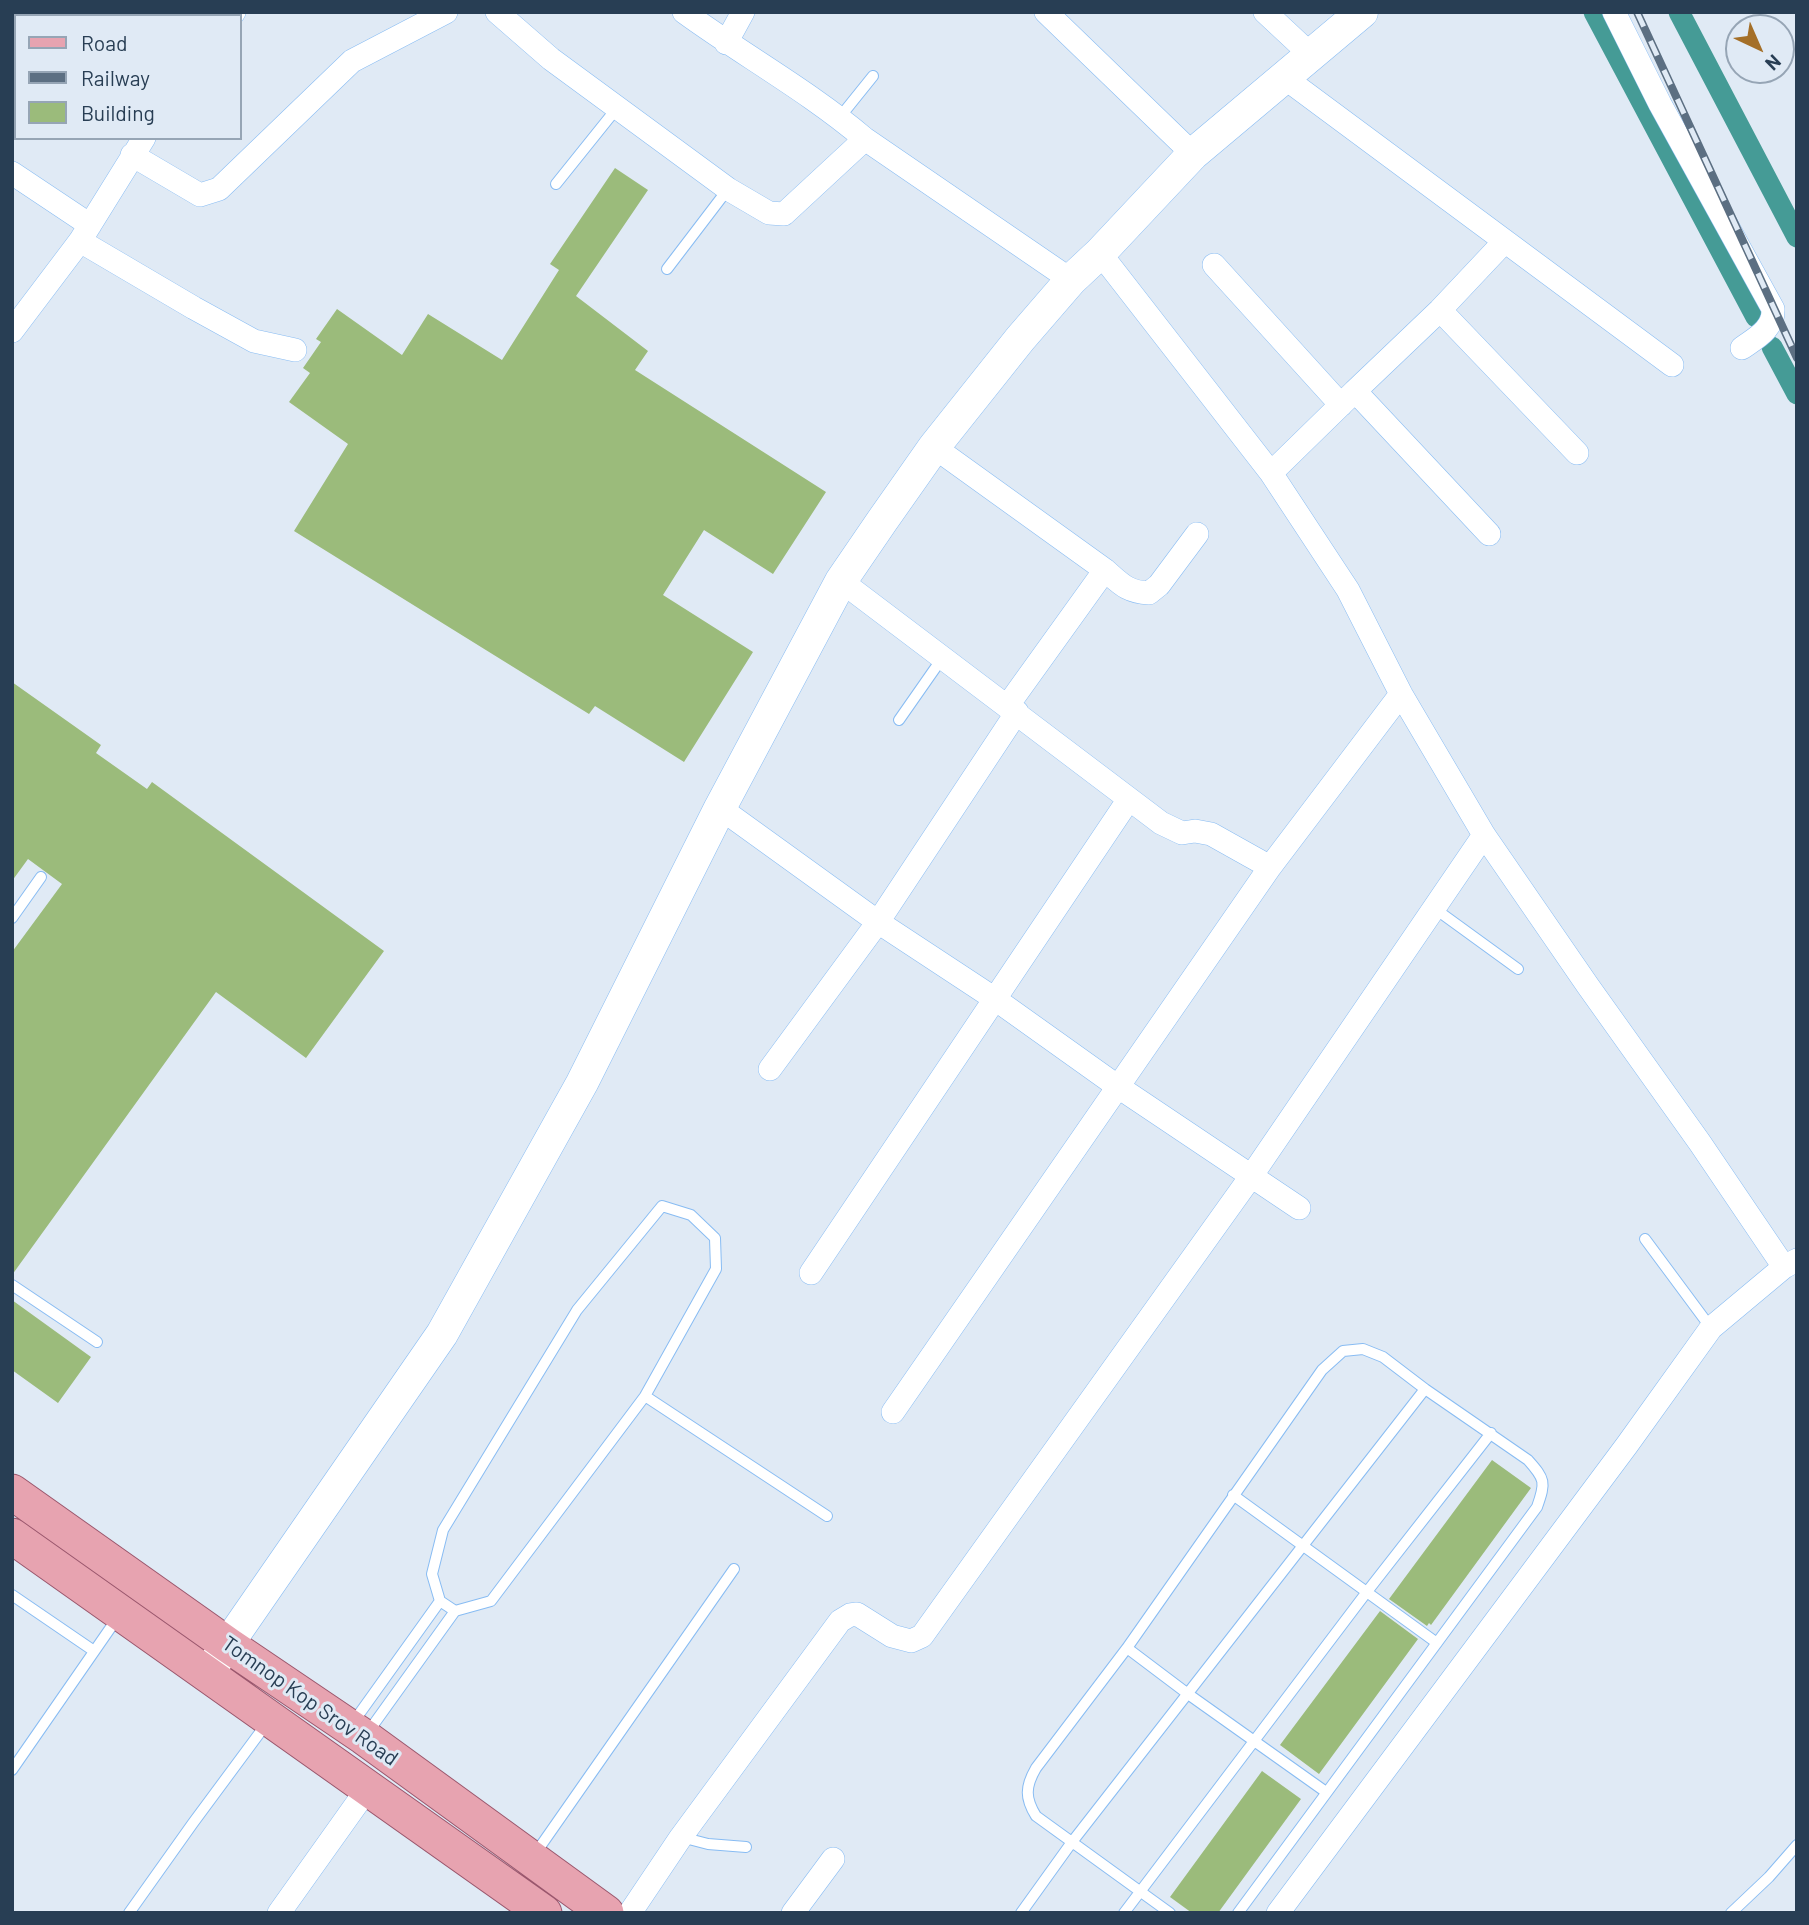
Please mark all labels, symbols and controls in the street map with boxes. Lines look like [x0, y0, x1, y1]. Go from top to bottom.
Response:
legend [14, 14, 242, 140]
north arrow [1725, 14, 1795, 84]
text: Road [81, 30, 127, 55]
text: N [1761, 50, 1786, 76]
text: Railway [81, 65, 150, 90]
text: Building [81, 100, 155, 125]
street label: Tomnop Kop Srov Road [217, 1631, 403, 1771]

